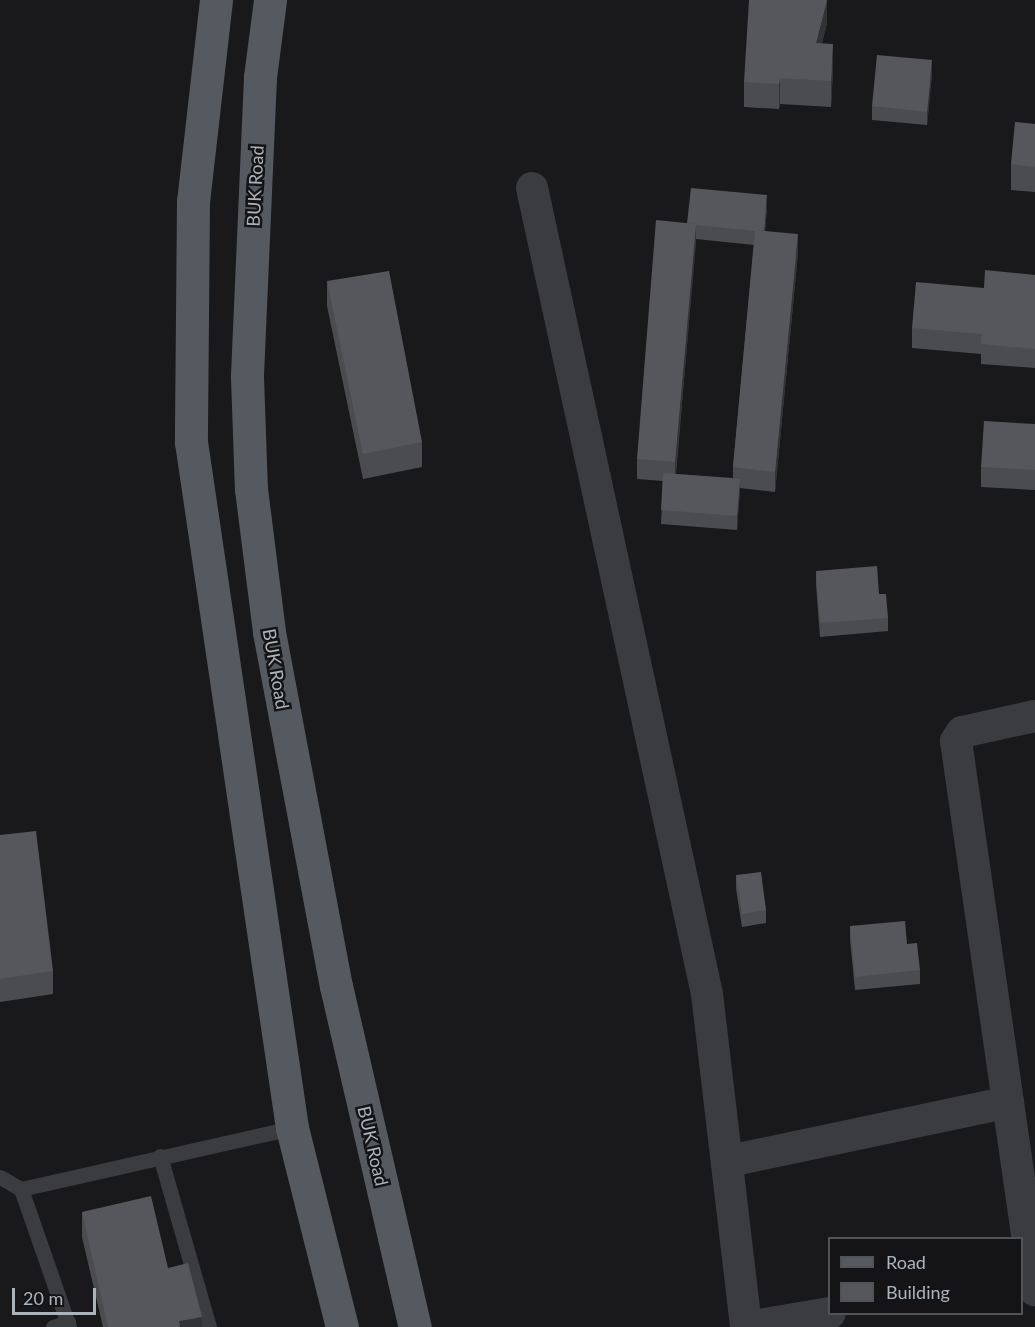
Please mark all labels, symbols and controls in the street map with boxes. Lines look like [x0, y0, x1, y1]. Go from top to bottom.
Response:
street label: BUK Road [242, 145, 268, 227]
street label: BUK Road [258, 627, 294, 711]
street label: BUK Road [353, 1104, 393, 1188]
legend [828, 1237, 1023, 1315]
text: Road [886, 1251, 926, 1273]
scale bar [15, 1276, 99, 1314]
text: Building [886, 1281, 950, 1303]
text: 20 m [23, 1287, 63, 1309]

